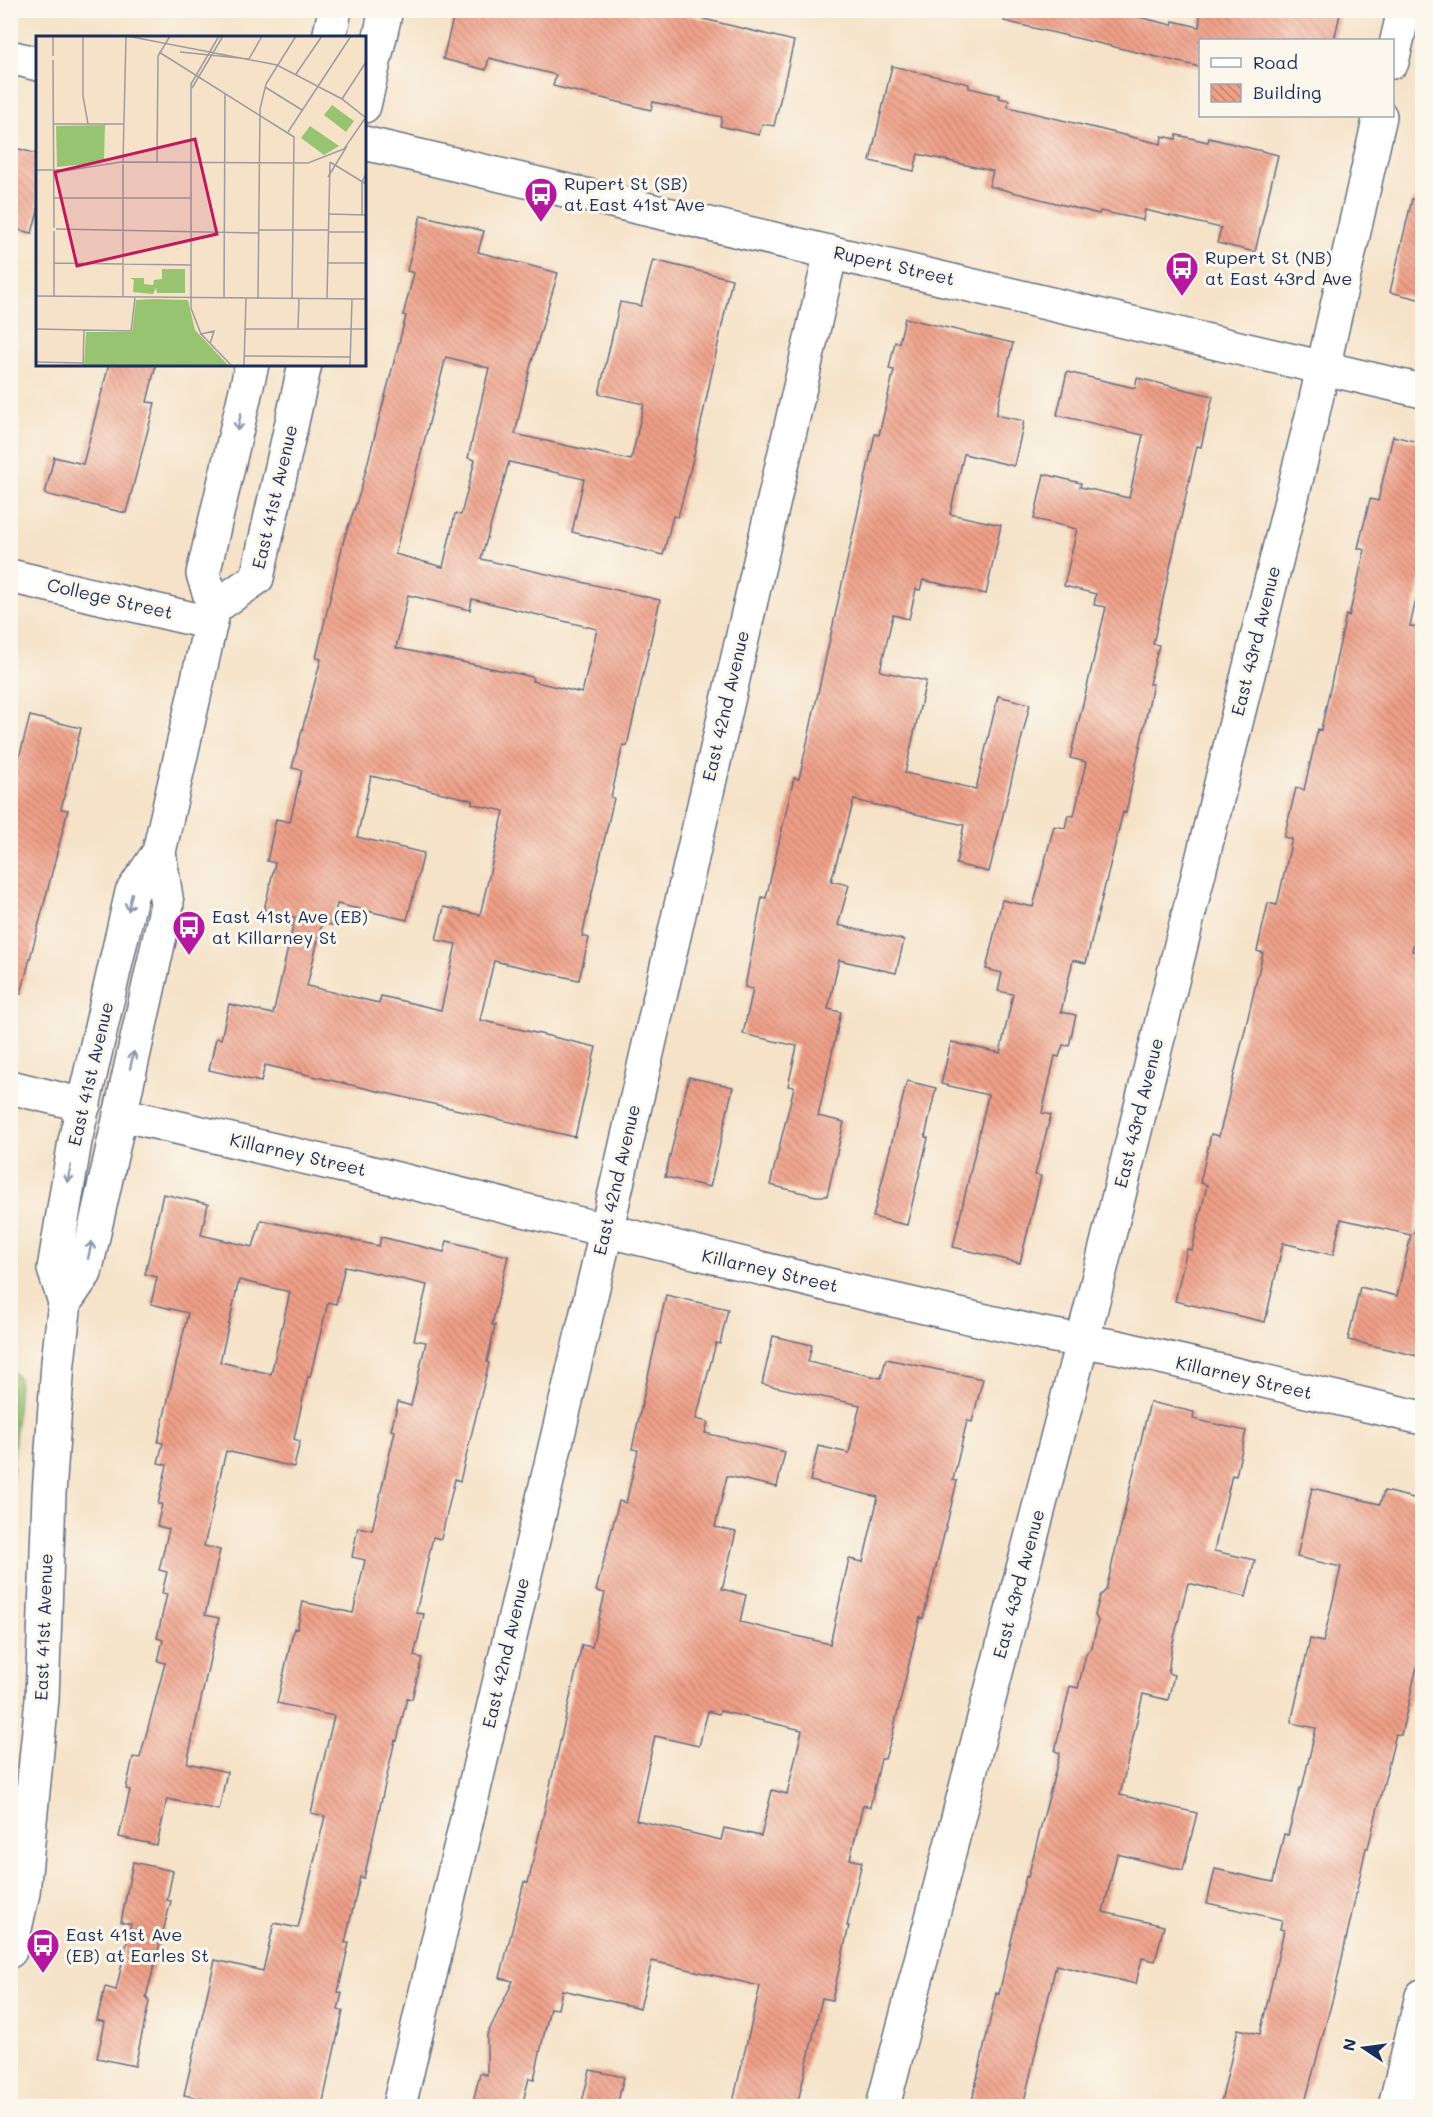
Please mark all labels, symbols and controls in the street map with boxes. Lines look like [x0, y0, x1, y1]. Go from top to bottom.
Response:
inset map [36, 36, 366, 366]
legend [1199, 39, 1394, 117]
text: Road [1253, 50, 1298, 74]
text: Building [1253, 80, 1321, 104]
place label: Rupert St (SB) at East 41st Ave [564, 171, 705, 216]
bus stop icon: Rupert St (SB) at East 41st Ave [523, 176, 559, 223]
street label: Rupert Street [831, 239, 957, 291]
place label: Rupert St (NB) at East 43rd Ave [1205, 245, 1353, 290]
bus stop icon: Rupert St (NB) at East 43rd Ave [1164, 250, 1200, 297]
one-way arrow [232, 412, 244, 431]
street label: East 41st Avenue [246, 422, 302, 571]
street label: East 43rd Avenue [1225, 563, 1285, 718]
street label: College Street [45, 572, 175, 624]
street label: East 42nd Avenue [696, 628, 754, 783]
one-way arrow [124, 892, 135, 911]
place label: East 41st Ave (EB) at Killarney St [212, 904, 368, 949]
bus stop icon: East 41st Ave (EB) at Killarney St [171, 909, 207, 956]
street label: East 41st Avenue [62, 999, 118, 1148]
street label: East 43rd Avenue [1108, 1035, 1168, 1190]
one-way arrow [127, 1051, 139, 1070]
street label: East 42nd Avenue [587, 1102, 645, 1257]
street label: Killarney Street [228, 1127, 369, 1181]
one-way arrow [63, 1164, 74, 1184]
one-way arrow [85, 1241, 96, 1261]
street label: Killarney Street [700, 1243, 841, 1297]
street label: Killarney Street [1174, 1350, 1315, 1404]
street label: East 43rd Avenue [987, 1506, 1049, 1661]
street label: East 41st Avenue [28, 1553, 58, 1701]
street label: East 42nd Avenue [476, 1575, 534, 1730]
place label: East 41st Ave (EB) at Earles St [66, 1922, 209, 1967]
bus stop icon: East 41st Ave (EB) at Earles St [25, 1927, 61, 1974]
north arrow [1334, 2018, 1394, 2078]
text: N [1337, 2036, 1360, 2053]

